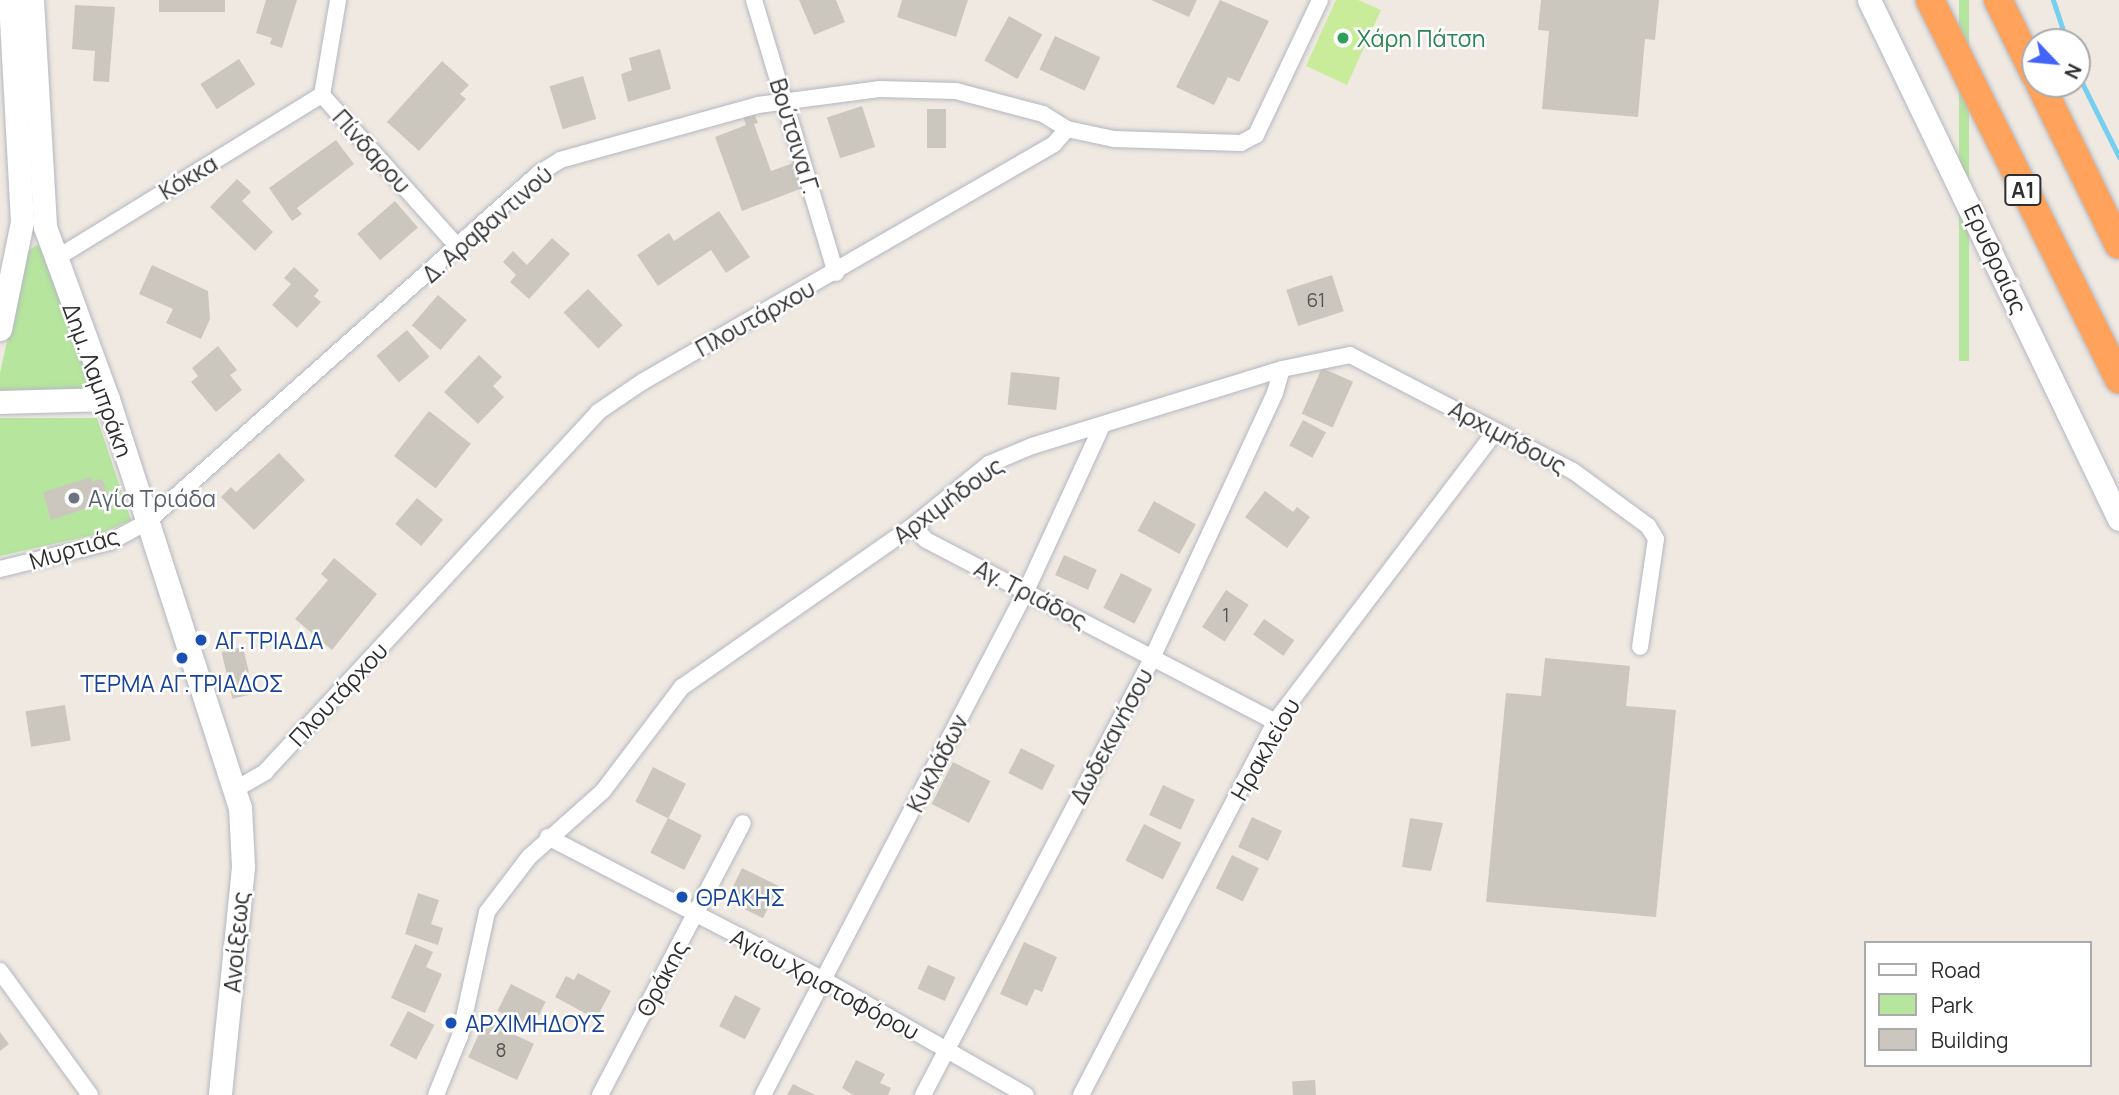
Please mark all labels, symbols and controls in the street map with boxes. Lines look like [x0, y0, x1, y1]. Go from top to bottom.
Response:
place label: Χάρη Πάτση [1357, 24, 1485, 52]
north arrow [2021, 28, 2091, 98]
marker: Χάρη Πάτση [1335, 30, 1351, 46]
text: N [2058, 59, 2088, 83]
street label: Βούτσινα Γ. [764, 75, 826, 197]
street label: Πίνδαρου [327, 104, 417, 198]
street label: Κόκκα [154, 149, 222, 205]
street label: Δ. Αραβαντινού [416, 160, 558, 288]
road number: Α1 [2004, 172, 2042, 208]
street label: Ερυθραίας [1959, 200, 2033, 318]
street label: Πλουτάρχου [691, 274, 819, 362]
house number: 61 [1307, 290, 1325, 312]
street label: Δημ. Λαμπράκη [57, 299, 139, 461]
street label: Αρχιμήδους [1445, 395, 1571, 479]
street label: Αρχιμήδους [888, 451, 1008, 549]
place label: Αγία Τριάδα [88, 484, 216, 512]
marker: Αγία Τριάδα [66, 490, 82, 506]
street label: Μυρτιάς [26, 521, 122, 575]
street label: Αγ. Τριάδος [970, 554, 1092, 634]
house number: 1 [1222, 605, 1230, 627]
place label: ΑΓ.ΤΡΙΑΔΑ [215, 626, 324, 654]
marker: ΑΓ.ΤΡΙΑΔΑ [193, 632, 209, 648]
street label: Πλουτάρχου [283, 636, 393, 752]
marker: ΤΕΡΜΑ ΑΓ.ΤΡΙΑΔΟΣ [174, 650, 190, 666]
street label: Δωδεκανήσου [1064, 664, 1158, 808]
place label: ΤΕΡΜΑ ΑΓ.ΤΡΙΑΔΟΣ [80, 669, 284, 697]
street label: Ηρακλείου [1225, 693, 1305, 805]
street label: Κυκλάδων [901, 710, 973, 816]
place label: ΘΡΑΚΗΣ [696, 883, 785, 911]
marker: ΘΡΑΚΗΣ [674, 889, 690, 905]
street label: Ανοίξεως [218, 890, 254, 994]
street label: Αγίου Χριστοφόρου [726, 923, 924, 1045]
street label: Θράκης [631, 935, 693, 1021]
legend [1864, 941, 2091, 1067]
text: Road [1931, 956, 1981, 984]
text: Park [1931, 991, 1973, 1019]
place label: ΑΡΧΙΜΗΔΟΥΣ [465, 1009, 606, 1037]
marker: ΑΡΧΙΜΗΔΟΥΣ [443, 1015, 459, 1031]
text: Building [1931, 1026, 2008, 1054]
house number: 8 [495, 1040, 507, 1062]

